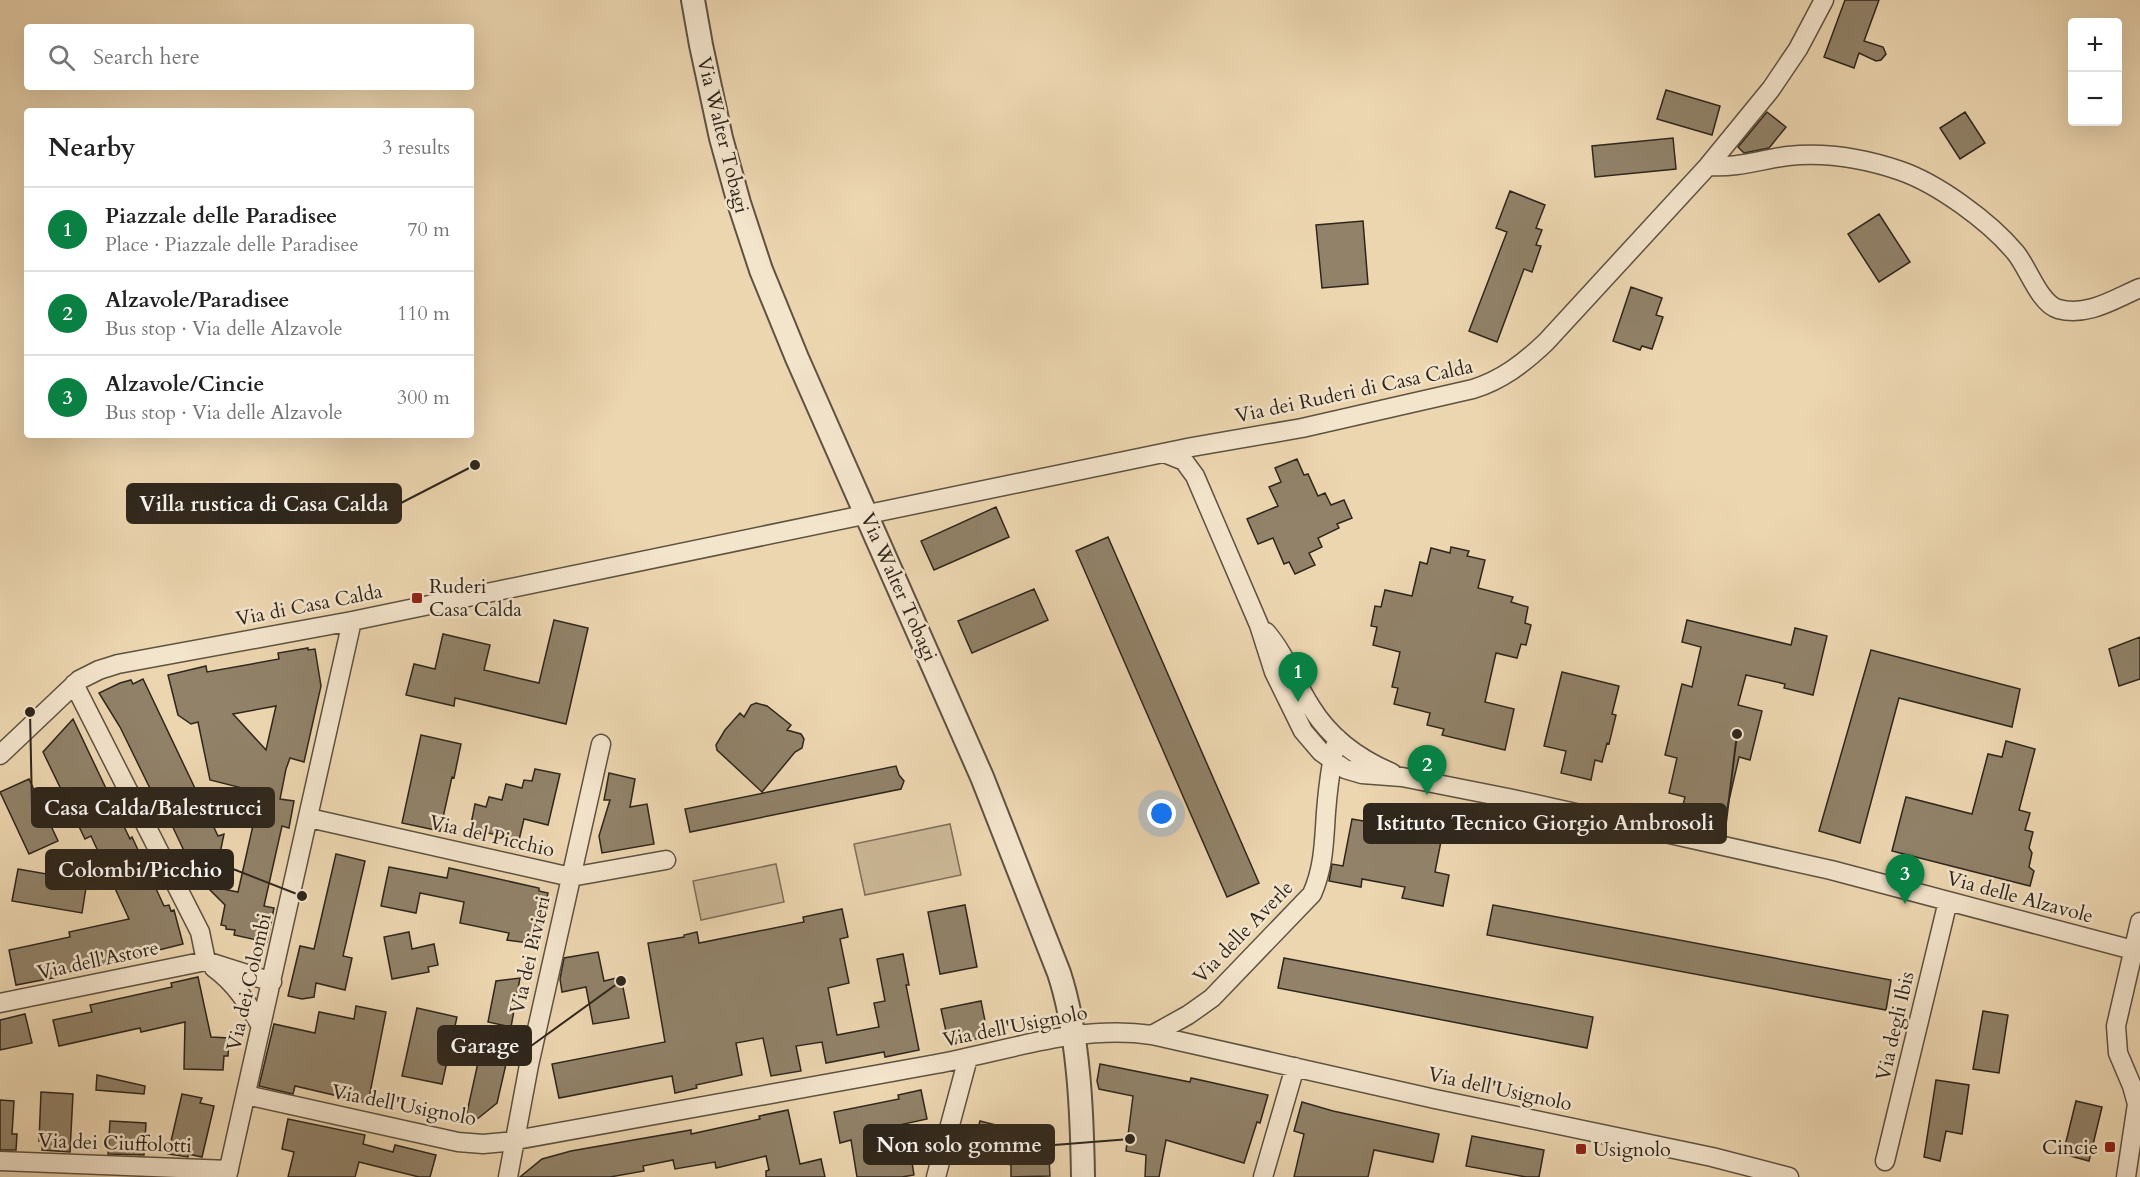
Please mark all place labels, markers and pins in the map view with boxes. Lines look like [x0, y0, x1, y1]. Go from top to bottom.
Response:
callout: Villa rustica di Casa Calda [127, 484, 401, 523]
place label: Ruderi Casa Calda [429, 573, 522, 623]
marker: Ruderi Casa Calda [410, 591, 424, 605]
pin: 1 [1278, 652, 1318, 702]
pin: 2 [1408, 746, 1446, 795]
callout: Casa Calda/Balestrucci [32, 788, 274, 827]
callout: Istituto Tecnico Giorgio Ambrosoli [1364, 804, 1726, 843]
callout: Colombi/Picchio [46, 850, 233, 889]
pin: 3 [1886, 854, 1924, 904]
callout: Garage [438, 1026, 531, 1065]
callout: Non solo gomme [864, 1125, 1054, 1164]
place label: Cincie [2042, 1134, 2098, 1161]
place label: Usignolo [1593, 1136, 1671, 1163]
marker: Cincie [2103, 1140, 2117, 1154]
marker: Usignolo [1574, 1142, 1588, 1156]

